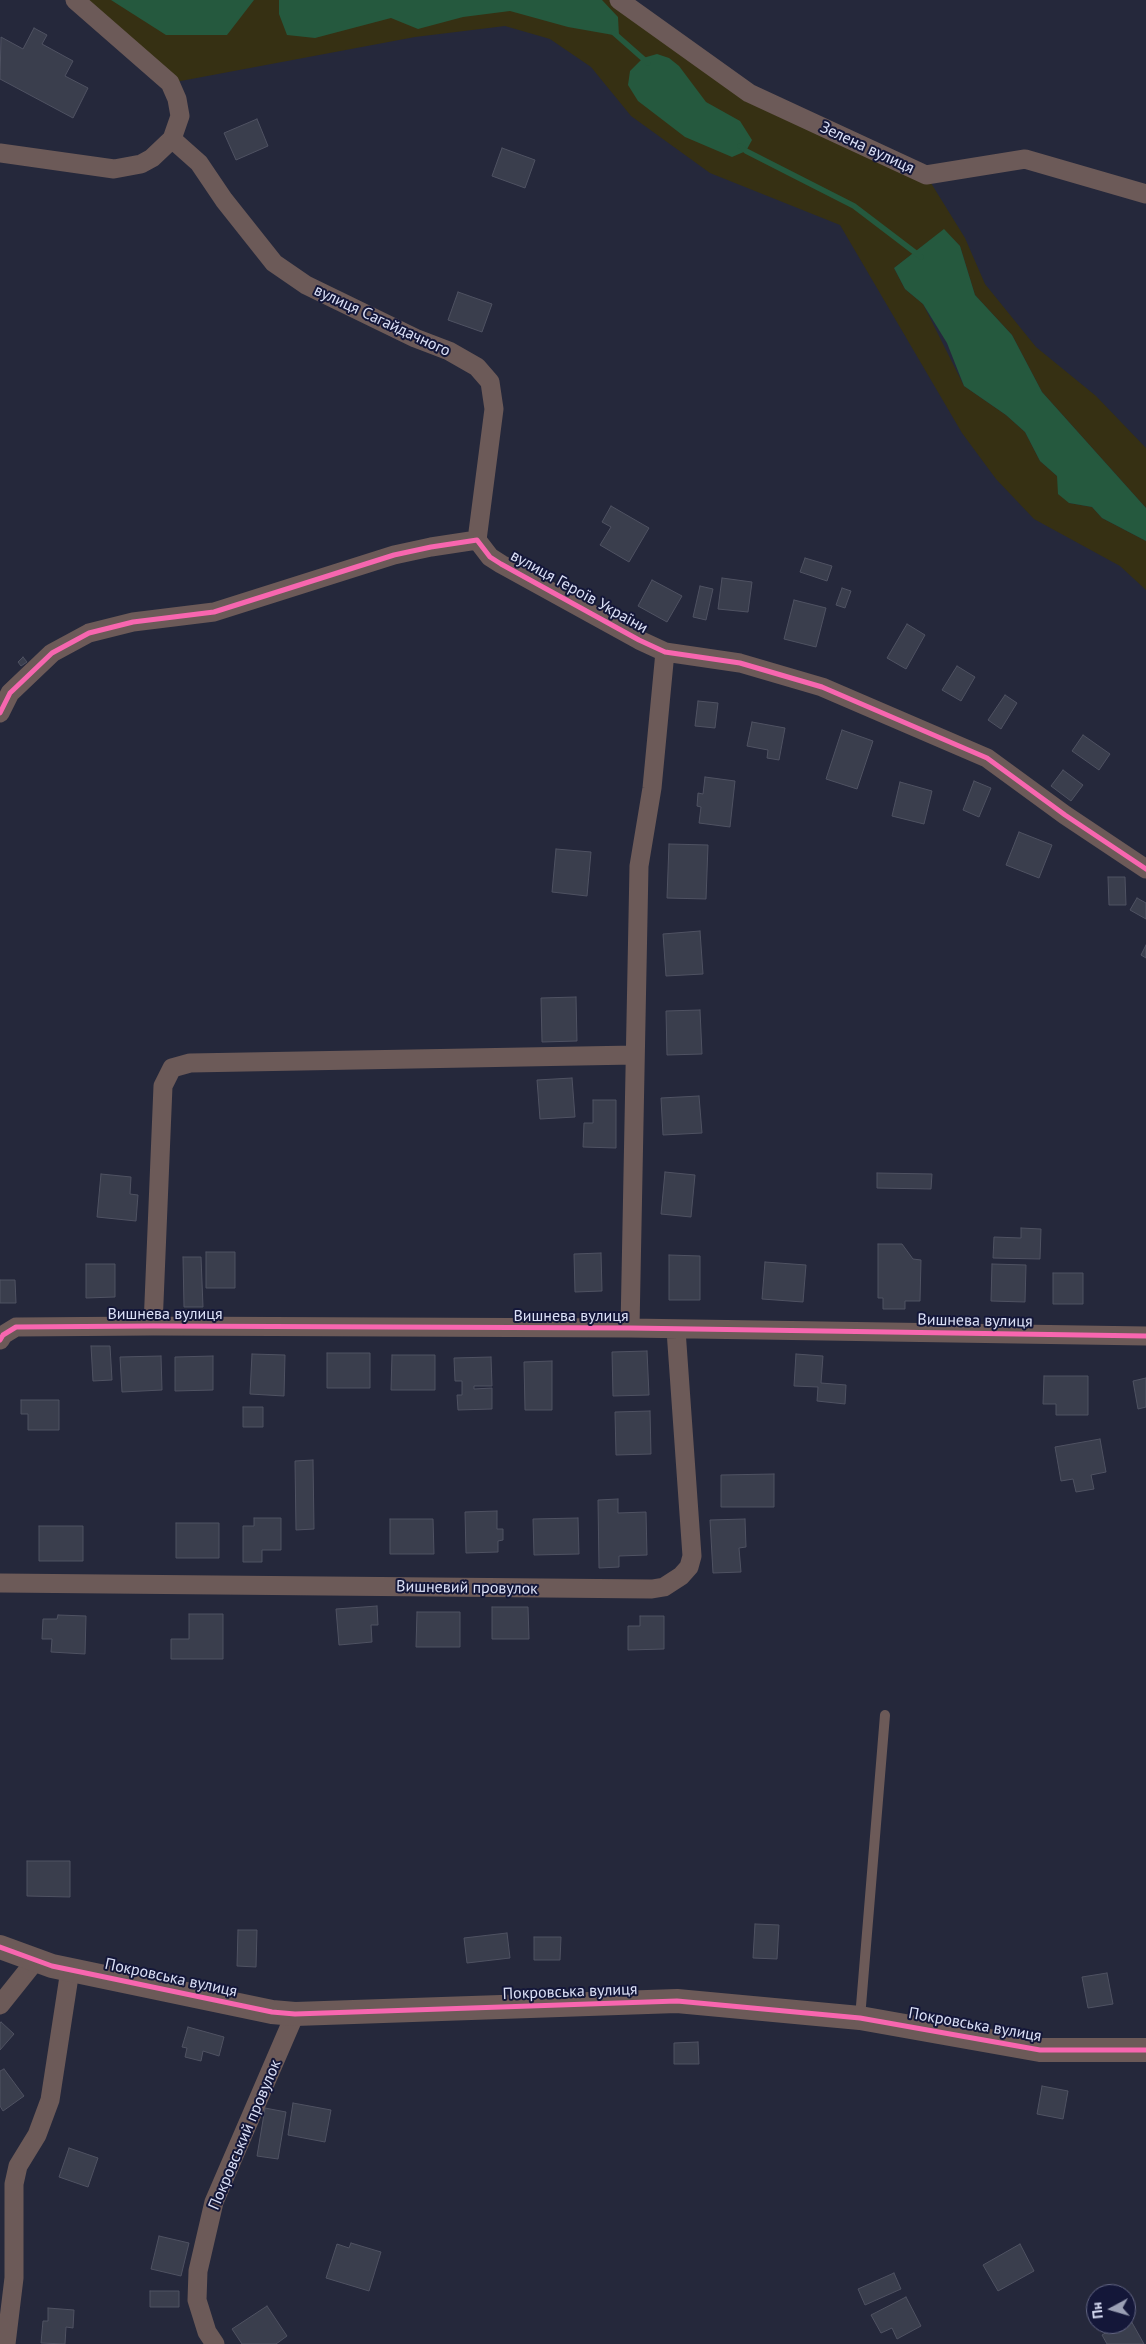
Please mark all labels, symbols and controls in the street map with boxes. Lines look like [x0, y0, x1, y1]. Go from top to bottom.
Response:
street label: Зелена вулиця [817, 118, 917, 178]
street label: вулиця Сагайдачного [311, 281, 453, 361]
street label: вулиця Героїв України [507, 546, 651, 638]
street label: Вишнева вулиця [107, 1304, 223, 1324]
street label: Вишнева вулиця [513, 1306, 629, 1326]
street label: Вишнева вулиця [917, 1310, 1033, 1332]
street label: Вишневий провулок [396, 1577, 538, 1599]
street label: Покровська вулиця [103, 1955, 239, 2001]
street label: Покровська вулиця [502, 1980, 638, 2004]
street label: Покровська вулиця [907, 2004, 1043, 2046]
street label: Покровський провулок [205, 2057, 285, 2213]
north arrow [1086, 2284, 1136, 2334]
text: Пн [1087, 2301, 1107, 2320]

